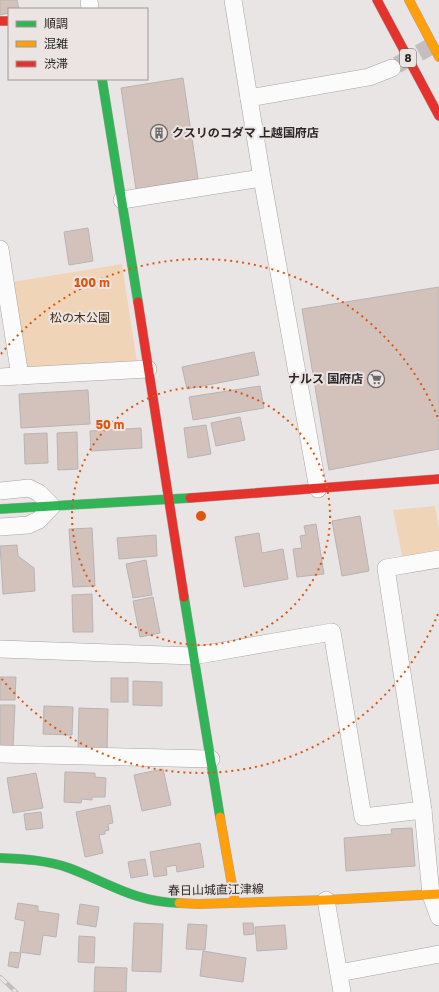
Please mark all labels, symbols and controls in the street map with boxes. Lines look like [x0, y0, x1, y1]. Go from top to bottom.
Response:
legend [8, 8, 148, 80]
text: 順調 [44, 16, 68, 31]
text: 混雑 [44, 36, 68, 51]
road number: 8 [400, 49, 416, 67]
text: 渋滞 [44, 56, 68, 71]
building icon: クスリのコダマ 上越国府店 [149, 123, 169, 143]
place label: クスリのコダマ 上越国府店 [172, 125, 319, 140]
text: 100 m [74, 275, 110, 290]
park label: 松の木公園 [50, 310, 110, 325]
supermarket icon: ナルス 国府店 [366, 369, 386, 389]
place label: ナルス 国府店 [288, 371, 363, 386]
text: 50 m [96, 417, 124, 432]
centre of rings [194, 509, 208, 523]
street label: 春日山城直江津線 [168, 881, 264, 898]

